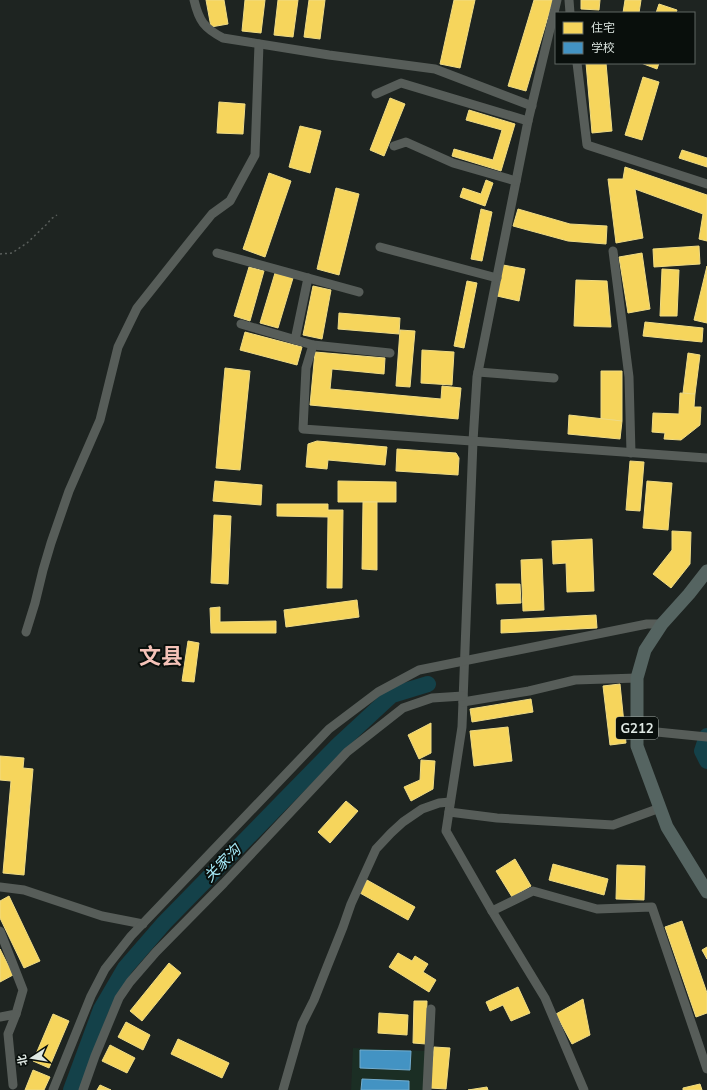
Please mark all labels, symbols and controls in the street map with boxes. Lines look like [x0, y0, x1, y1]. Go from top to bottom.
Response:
legend [555, 12, 695, 64]
text: 住宅 [591, 20, 615, 35]
text: 学校 [591, 40, 615, 55]
district label: 文县 [139, 642, 183, 670]
road number: G212 [616, 717, 658, 739]
water label: 关家沟 [200, 839, 246, 886]
north arrow [12, 1038, 52, 1078]
text: 北 [14, 1053, 30, 1067]

